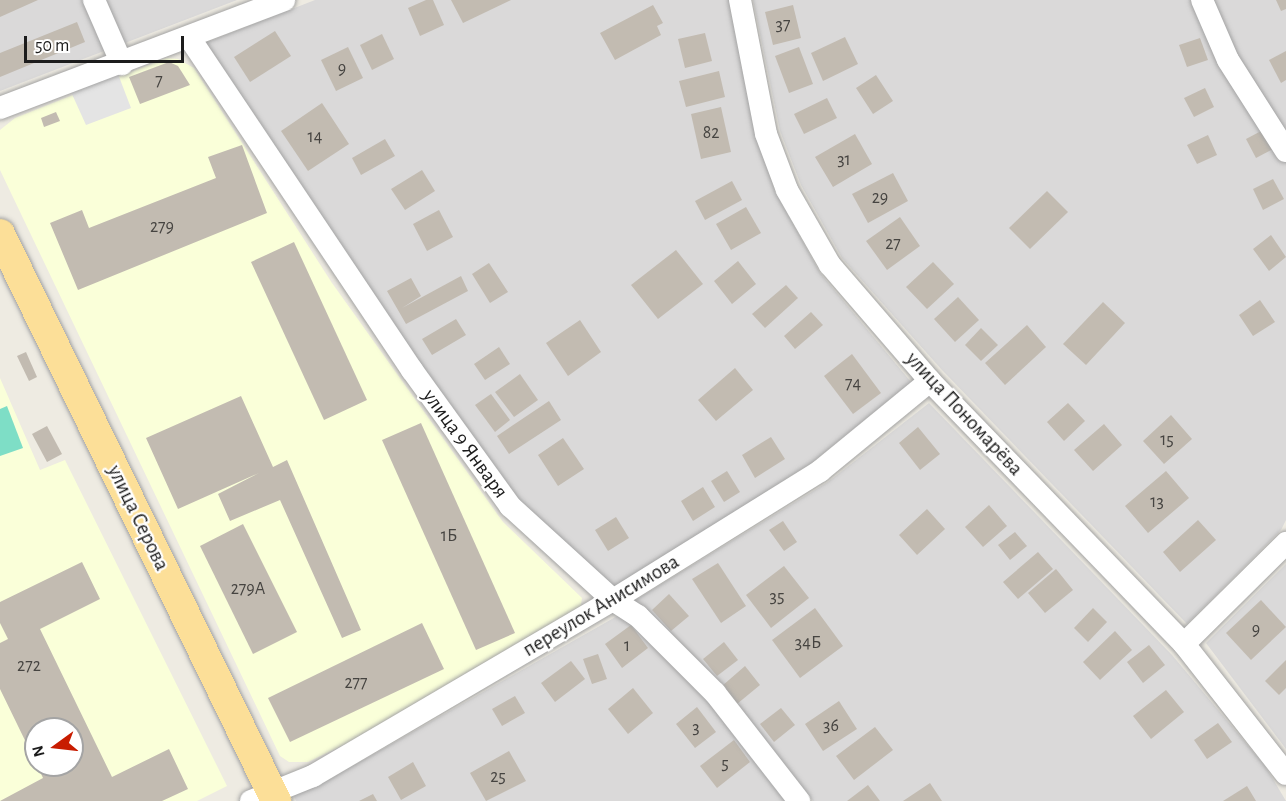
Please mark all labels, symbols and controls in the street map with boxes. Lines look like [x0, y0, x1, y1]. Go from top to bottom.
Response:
house number: 37 [776, 14, 790, 36]
scale bar [27, 24, 188, 62]
text: 50 m [35, 37, 69, 55]
house number: 9 [338, 58, 346, 80]
house number: 7 [155, 70, 163, 92]
house number: 82 [703, 122, 719, 144]
house number: 14 [308, 126, 322, 148]
house number: 31 [837, 149, 851, 171]
house number: 29 [872, 187, 888, 209]
house number: 279 [150, 216, 174, 238]
house number: 27 [885, 233, 901, 255]
street label: улица Пономарёва [900, 347, 1028, 481]
house number: 74 [845, 373, 861, 395]
street label: улица 9 Января [417, 384, 513, 504]
house number: 15 [1160, 429, 1174, 451]
street label: улица Серова [102, 461, 174, 575]
house number: 13 [1150, 491, 1164, 513]
house number: 1Б [441, 525, 457, 547]
street label: переулок Анисимова [518, 549, 684, 663]
house number: 279А [231, 578, 265, 600]
house number: 35 [770, 586, 784, 608]
house number: 9 [1252, 619, 1260, 641]
house number: 34Б [795, 632, 821, 654]
house number: 1 [624, 635, 630, 657]
house number: 272 [17, 655, 41, 677]
house number: 277 [344, 672, 368, 694]
house number: 36 [823, 715, 839, 737]
north arrow [24, 717, 84, 777]
house number: 3 [692, 717, 700, 739]
text: N [29, 744, 48, 759]
house number: 5 [721, 753, 729, 775]
house number: 25 [490, 766, 506, 788]

